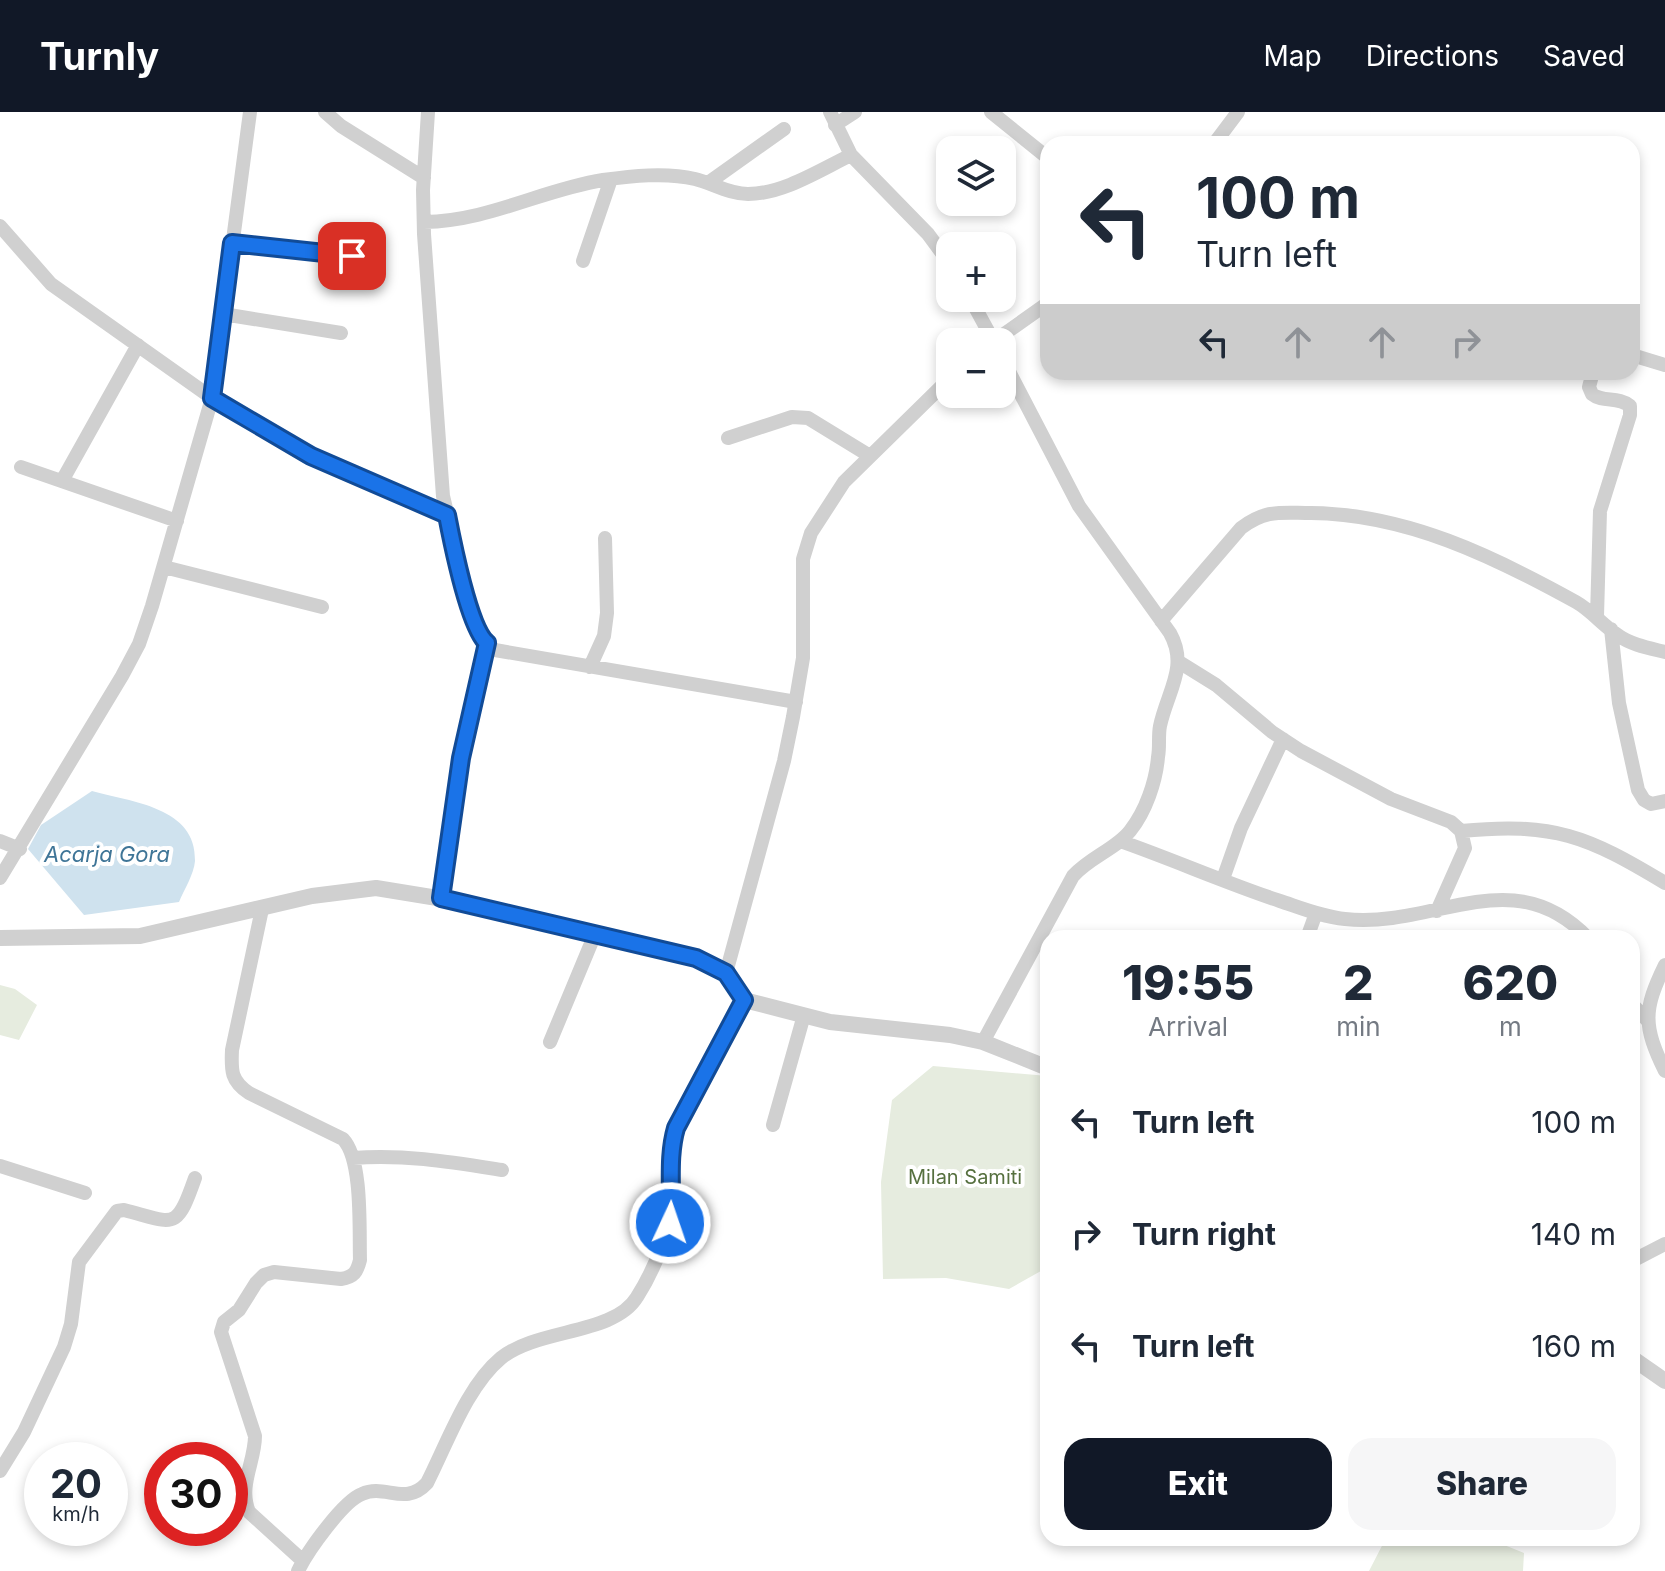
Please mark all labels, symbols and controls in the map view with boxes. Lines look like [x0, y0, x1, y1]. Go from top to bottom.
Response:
text: Turnly [40, 33, 159, 79]
text: Map [1263, 39, 1322, 73]
text: Directions [1366, 39, 1499, 73]
text: Saved [1543, 39, 1625, 73]
map controls [936, 136, 1016, 408]
button: layers [936, 136, 1016, 216]
text: 100 m [1196, 164, 1360, 232]
icon: left [1064, 168, 1168, 272]
pin [318, 222, 386, 290]
button: + [936, 232, 1016, 312]
text: Turn left [1196, 232, 1337, 276]
icon: arrive [330, 234, 374, 278]
icon: left [1192, 320, 1236, 364]
icon: ahead [1276, 320, 1320, 364]
icon: ahead [1360, 320, 1404, 364]
icon: right [1444, 320, 1488, 364]
button: − [936, 328, 1016, 408]
water label: Acarja Gora [43, 841, 170, 867]
text: 19:55 [1122, 953, 1254, 1012]
text: 2 [1343, 953, 1374, 1012]
text: 620 [1463, 953, 1558, 1012]
text: Arrival [1148, 1011, 1228, 1042]
text: min [1336, 1011, 1381, 1042]
text: m [1499, 1011, 1522, 1042]
icon: left [1064, 1100, 1108, 1144]
text: Turn left [1132, 1104, 1254, 1140]
text: 100 m [1531, 1104, 1616, 1140]
park label: Milan Samiti [908, 1165, 1022, 1189]
position arrow [628, 1181, 712, 1265]
icon: right [1064, 1212, 1108, 1256]
text: Turn right [1132, 1216, 1276, 1252]
text: 140 m [1531, 1216, 1616, 1252]
icon: left [1064, 1324, 1108, 1368]
text: Turn left [1132, 1328, 1254, 1364]
text: 160 m [1532, 1328, 1616, 1364]
button: Exit [1064, 1438, 1332, 1530]
button: Share [1348, 1438, 1616, 1530]
speed limit sign: 30 [144, 1442, 248, 1546]
text: 20 [50, 1459, 102, 1508]
text: km/h [52, 1502, 100, 1526]

